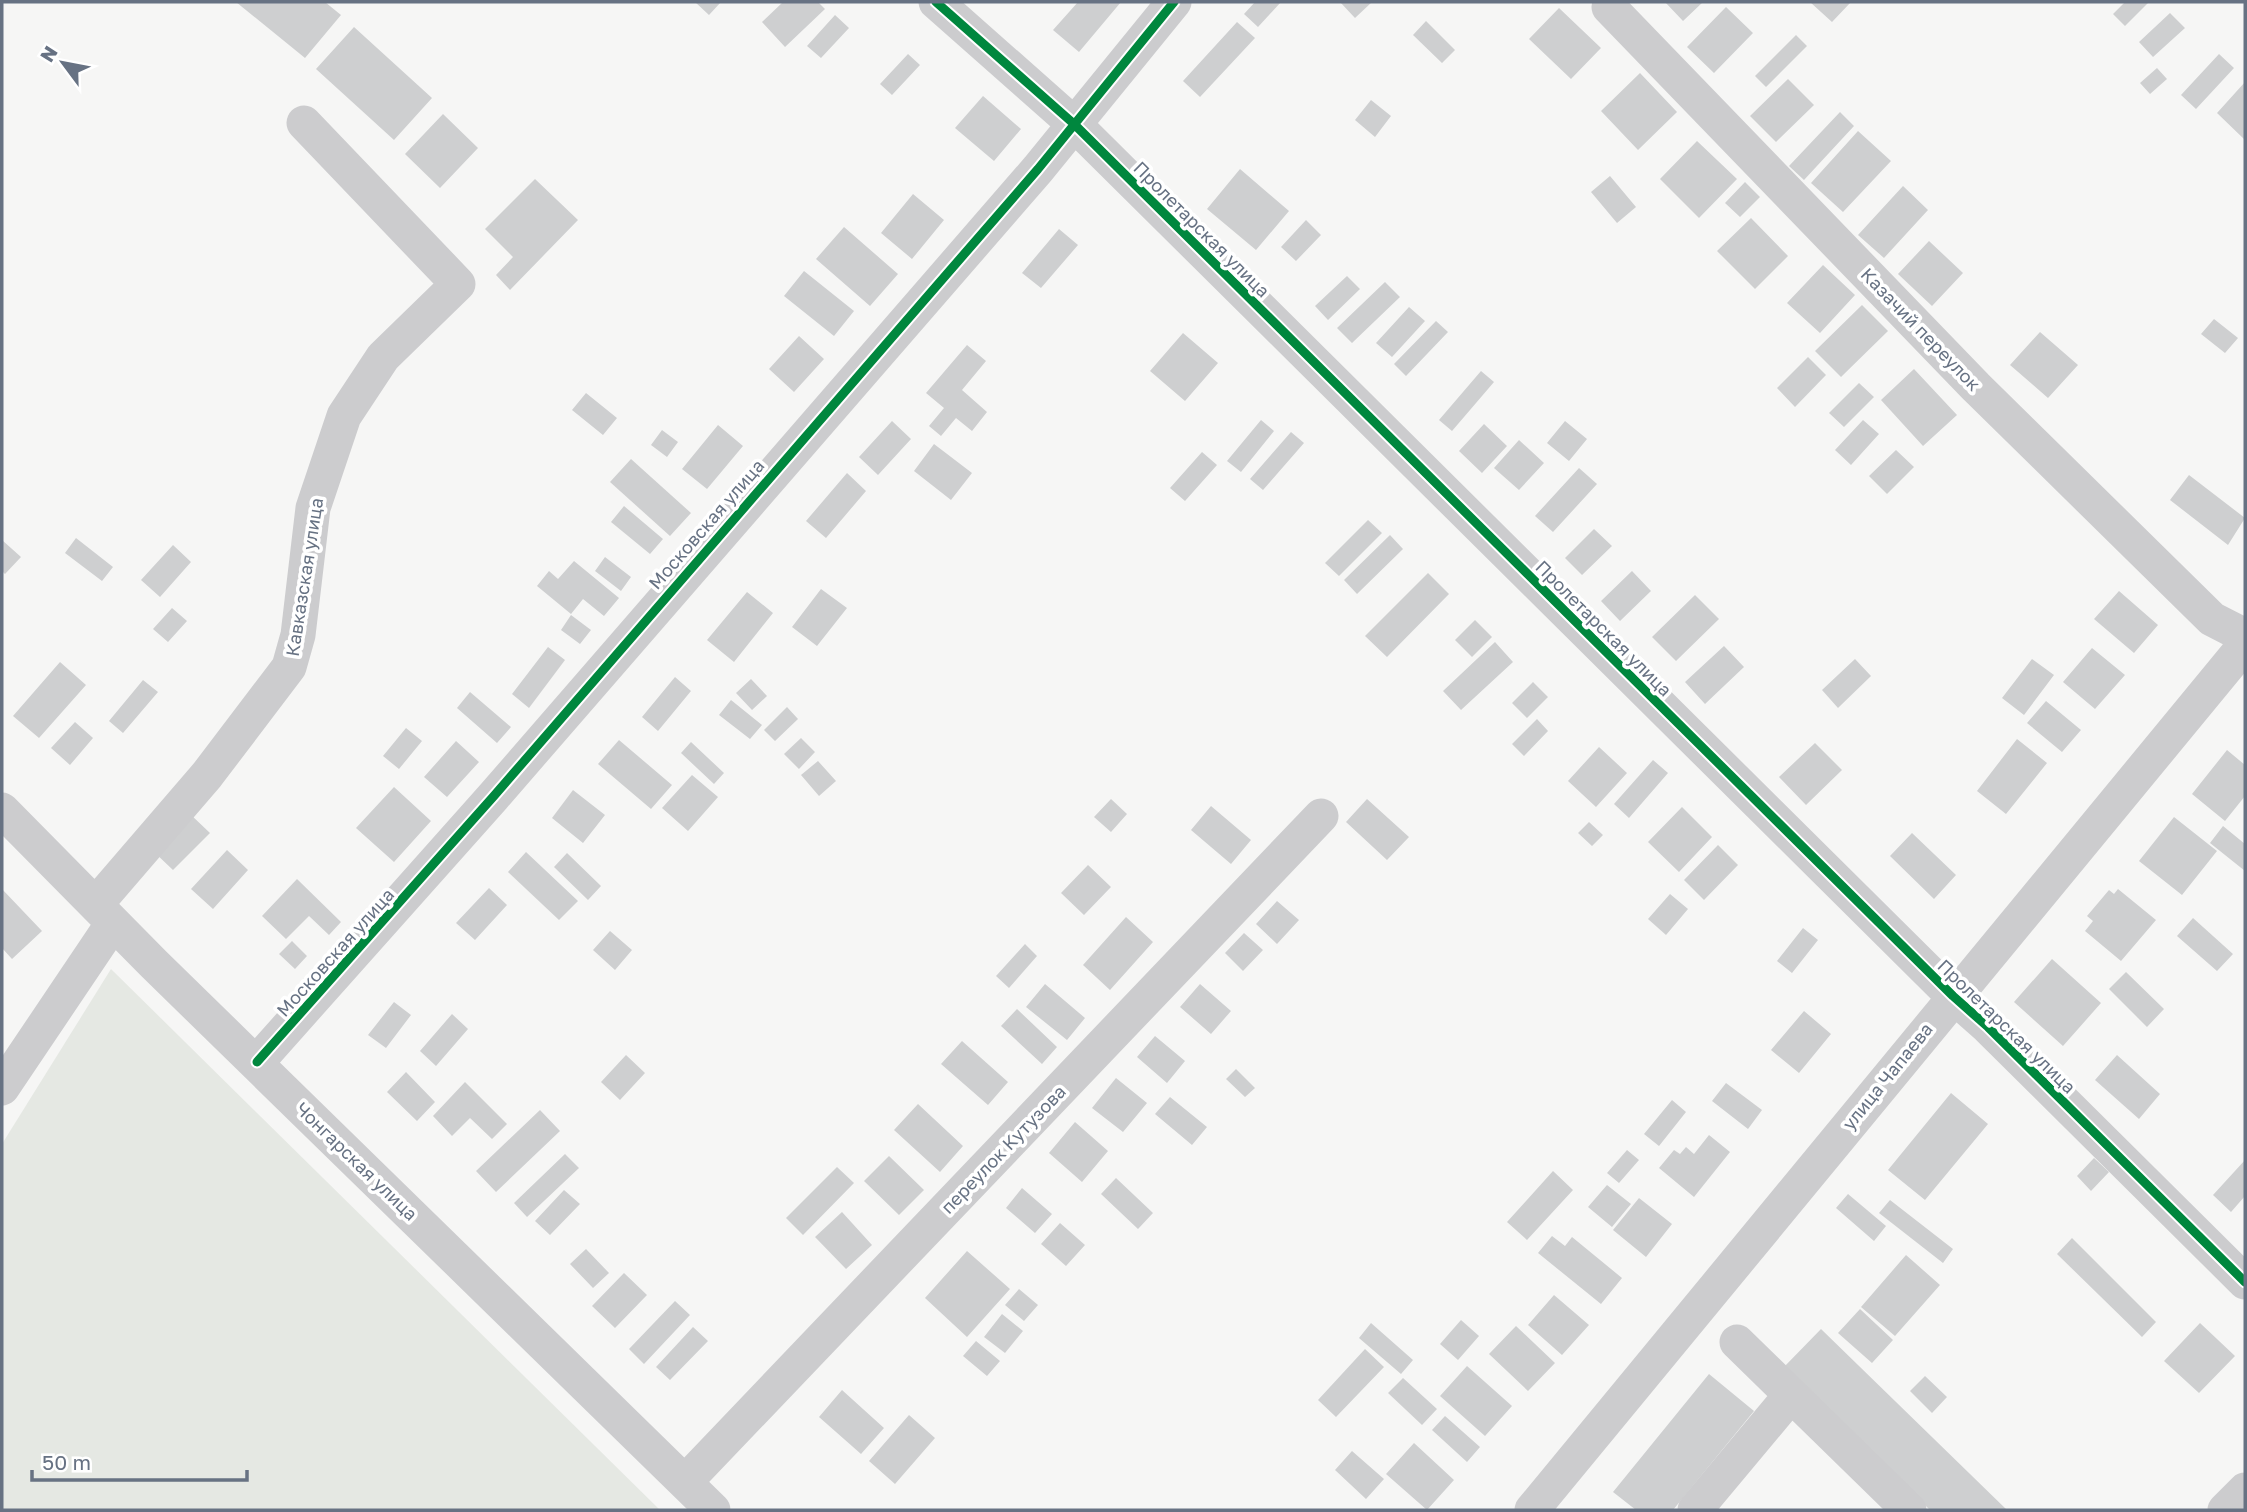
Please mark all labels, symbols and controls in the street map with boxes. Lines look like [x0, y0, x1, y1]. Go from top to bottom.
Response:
north arrow [28, 28, 98, 98]
text: N [35, 42, 62, 66]
street label: Пролетарская улица [1129, 156, 1275, 302]
street label: Казачий переулок [1857, 263, 1985, 395]
street label: Московская улица [644, 455, 768, 593]
street label: Кавказская улица [281, 496, 327, 658]
street label: Пролетарская улица [1531, 555, 1677, 701]
street label: Московская улица [272, 883, 398, 1021]
street label: Пролетарская улица [1933, 954, 2081, 1098]
street label: улица Чапаева [1837, 1018, 1937, 1134]
street label: переулок Кутузова [936, 1080, 1070, 1218]
street label: Чонгарская улица [292, 1097, 422, 1225]
scale bar [32, 1438, 247, 1482]
text: 50 m [42, 1449, 91, 1475]

